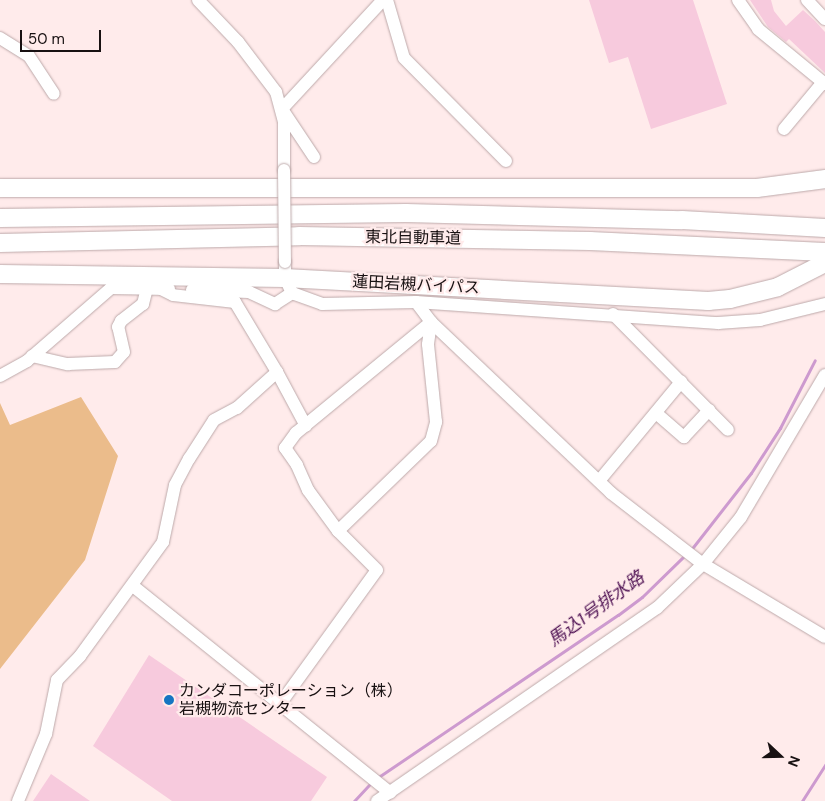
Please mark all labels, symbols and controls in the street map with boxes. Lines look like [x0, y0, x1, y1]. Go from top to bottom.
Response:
scale bar [22, 20, 104, 52]
text: 50 m [28, 29, 65, 49]
street label: 東北自動車道 [365, 228, 461, 248]
street label: 蓮田岩槻バイパス [352, 272, 480, 298]
water label: 馬込1号排水路 [544, 567, 648, 651]
place label: カンダコーポレーション（株） 岩槻物流センター [179, 681, 403, 719]
marker: カンダコーポレーション（株） 岩槻物流センター [163, 694, 175, 706]
north arrow [755, 731, 805, 781]
text: N [784, 753, 804, 769]

